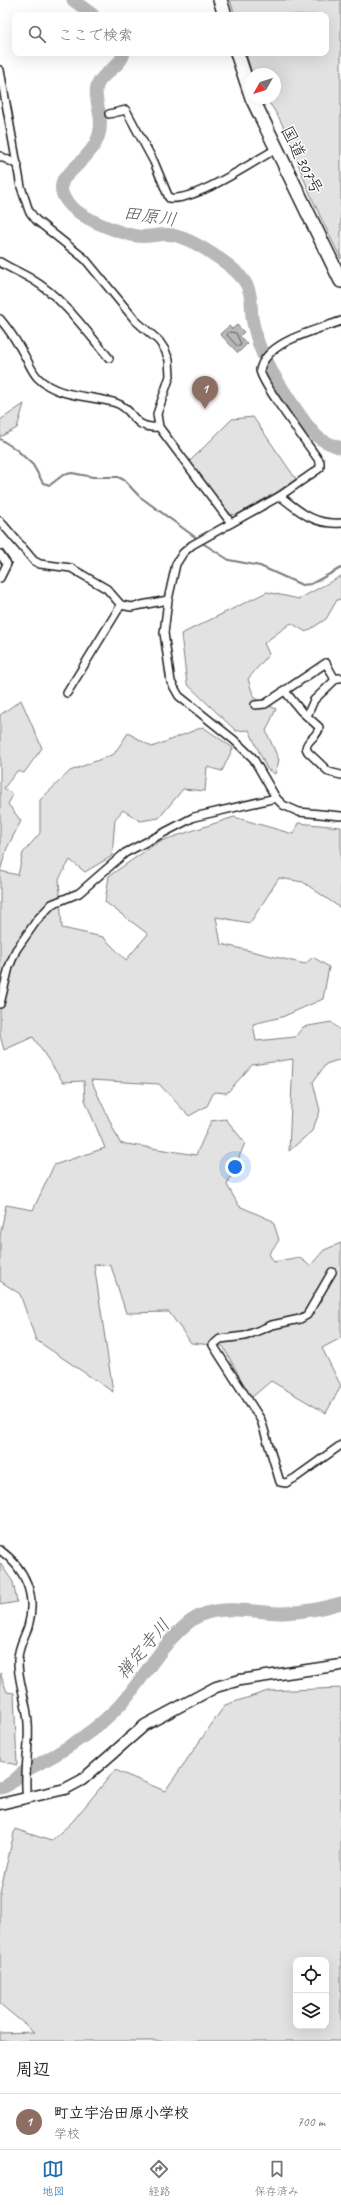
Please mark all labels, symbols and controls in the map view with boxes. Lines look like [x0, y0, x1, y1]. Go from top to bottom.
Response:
search box [12, 12, 329, 56]
icon: search [26, 23, 48, 45]
text: ここで検索 [58, 26, 133, 45]
north arrow [245, 68, 281, 104]
street label: 国道307号 [276, 122, 328, 198]
water label: 田原川 [122, 201, 178, 231]
pin: 1 [192, 376, 218, 409]
your location [225, 1157, 245, 1177]
water label: 禅定寺川 [111, 1614, 175, 1684]
map controls [293, 1957, 329, 2029]
button: locate [293, 1957, 329, 1993]
button: layers [293, 1993, 329, 2029]
text: 周辺 [16, 2059, 50, 2080]
text: 町立宇治田原小学校 [54, 2104, 189, 2123]
text: 1 [26, 2114, 32, 2130]
text: 700 m [297, 2114, 325, 2130]
text: 学校 [54, 2126, 80, 2142]
tab: 地図 [42, 2158, 64, 2198]
tab: 経路 [148, 2158, 170, 2198]
tab: 保存済み [255, 2158, 299, 2198]

